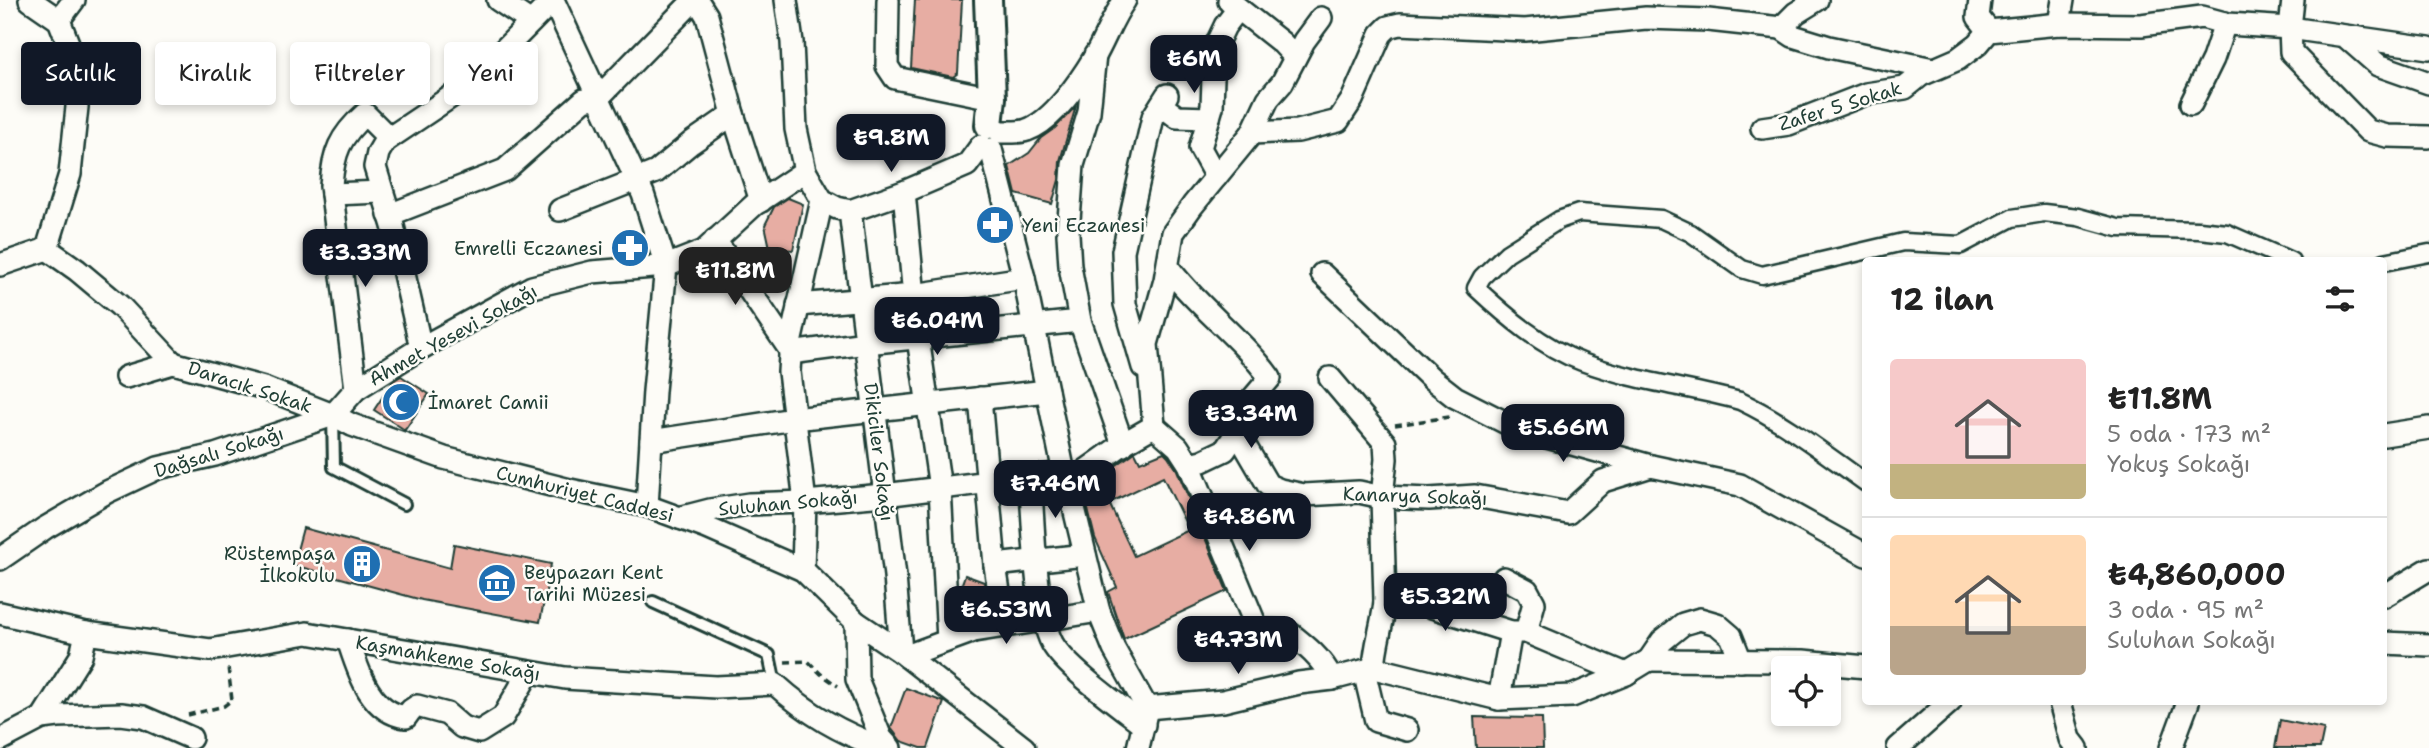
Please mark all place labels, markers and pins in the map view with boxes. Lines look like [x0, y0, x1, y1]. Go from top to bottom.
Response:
pin: ₺6M [1160, 36, 1228, 95]
pin: ₺9.8M [842, 114, 940, 174]
pharmacy icon: Yeni Eczanesi [974, 204, 1016, 246]
place label: Yeni Eczanesi [1022, 213, 1145, 238]
pharmacy icon: Emrelli Eczanesi [609, 227, 651, 269]
pin: ₺3.33M [308, 230, 422, 289]
place label: Emrelli Eczanesi [454, 236, 603, 261]
pin: ₺11.8M [678, 247, 792, 307]
pin: ₺6.04M [880, 298, 994, 357]
mosque icon: İmaret Camii [380, 381, 422, 423]
place label: İmaret Camii [428, 390, 549, 415]
pin: ₺3.34M [1194, 391, 1308, 450]
pin: ₺5.66M [1506, 405, 1620, 464]
pin: ₺7.46M [998, 461, 1112, 520]
pin: ₺4.86M [1192, 494, 1306, 553]
place label: Rüstempaşa İlkokulu [224, 541, 335, 588]
building icon: Rüstempaşa İlkokulu [341, 543, 383, 585]
place label: Beypazarı Kent Tarihi Müzesi [524, 560, 664, 607]
museum icon: Beypazarı Kent Tarihi Müzesi [476, 562, 518, 604]
pin: ₺5.32M [1388, 574, 1502, 633]
pin: ₺6.53M [949, 586, 1063, 646]
pin: ₺4.73M [1181, 616, 1295, 676]

